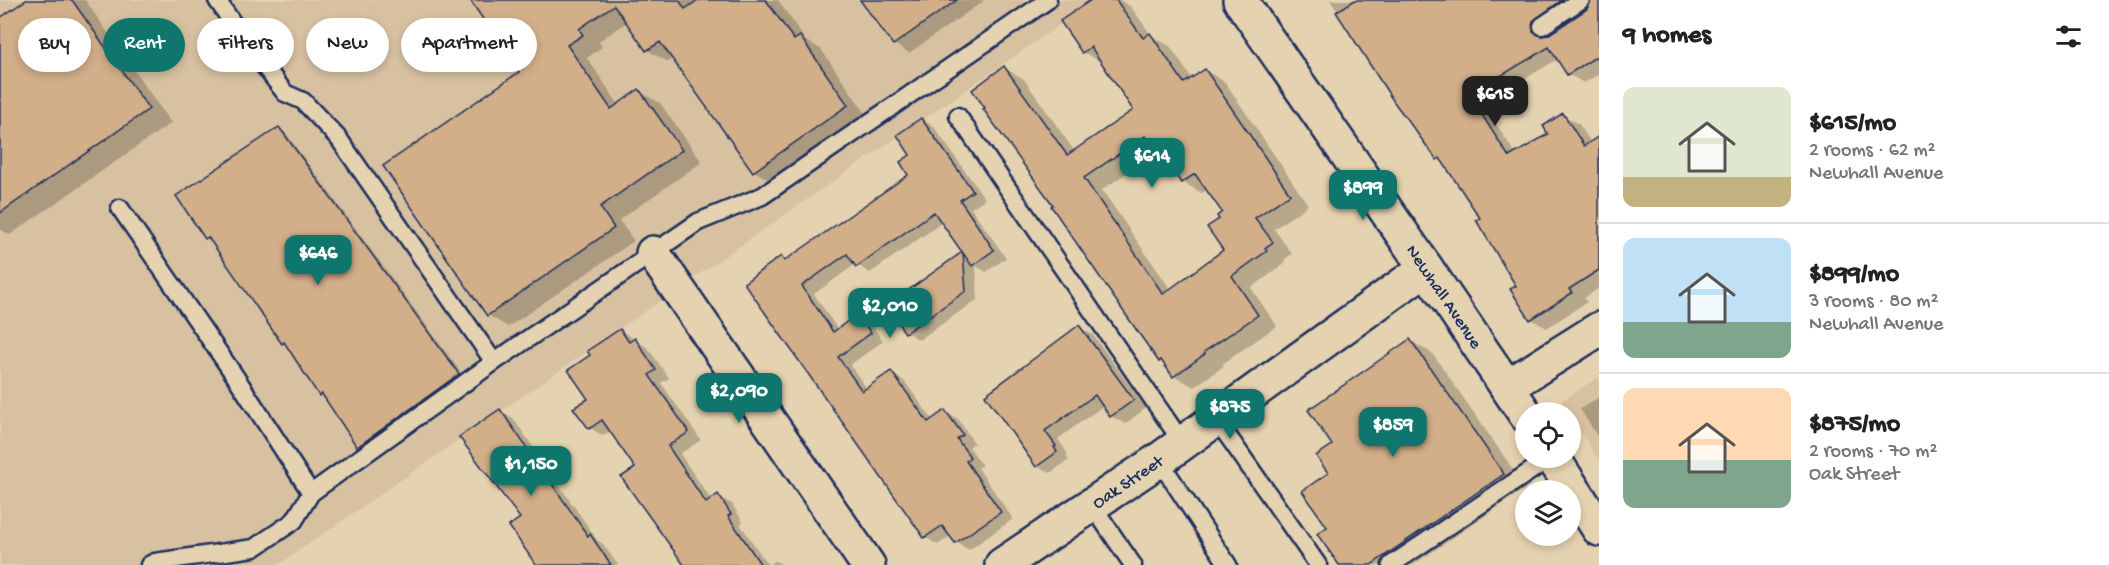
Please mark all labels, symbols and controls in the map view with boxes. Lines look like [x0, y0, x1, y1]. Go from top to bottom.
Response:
chip: Buy [18, 18, 91, 72]
chip: Rent [103, 18, 185, 72]
chip: Filters [197, 18, 294, 72]
chip: New [306, 18, 389, 72]
chip: Apartment [401, 18, 537, 72]
icon: filters [2052, 20, 2085, 53]
text: 9 homes [1623, 21, 1711, 52]
pin: $615 [1459, 76, 1531, 127]
text: $615 [1476, 84, 1514, 107]
text: $615/mo [1809, 109, 1896, 140]
icon: home [1671, 111, 1743, 183]
pin: $614 [1116, 138, 1188, 189]
text: 2 rooms · 62 m² [1809, 140, 1936, 163]
text: $614 [1134, 146, 1170, 169]
text: Newhall Avenue [1809, 163, 1943, 186]
pin: $899 [1327, 170, 1399, 221]
text: $899 [1343, 178, 1383, 201]
pin: $646 [282, 235, 354, 286]
street label: Newhall Avenue [1400, 241, 1486, 354]
text: $646 [299, 243, 337, 266]
text: $899/mo [1809, 260, 1899, 291]
icon: home [1671, 262, 1743, 334]
pin: $2,010 [841, 288, 939, 339]
text: 3 rooms · 80 m² [1809, 291, 1938, 314]
text: $2,010 [862, 296, 918, 319]
text: Newhall Avenue [1809, 314, 1943, 337]
pin: $2,090 [690, 373, 788, 424]
text: $2,090 [710, 381, 768, 404]
pin: $875 [1194, 389, 1266, 440]
text: $875 [1210, 397, 1250, 420]
map controls [1515, 402, 1581, 546]
button: locate [1515, 402, 1581, 468]
pin: $859 [1357, 407, 1429, 458]
text: $875/mo [1809, 410, 1900, 441]
icon: home [1671, 412, 1743, 484]
text: $859 [1373, 415, 1413, 438]
text: 2 rooms · 70 m² [1809, 441, 1937, 464]
pin: $1,150 [482, 446, 580, 497]
street label: Oak Street [1089, 451, 1169, 514]
text: $1,150 [504, 454, 558, 477]
text: Oak Street [1809, 464, 1899, 487]
button: layers [1515, 480, 1581, 546]

